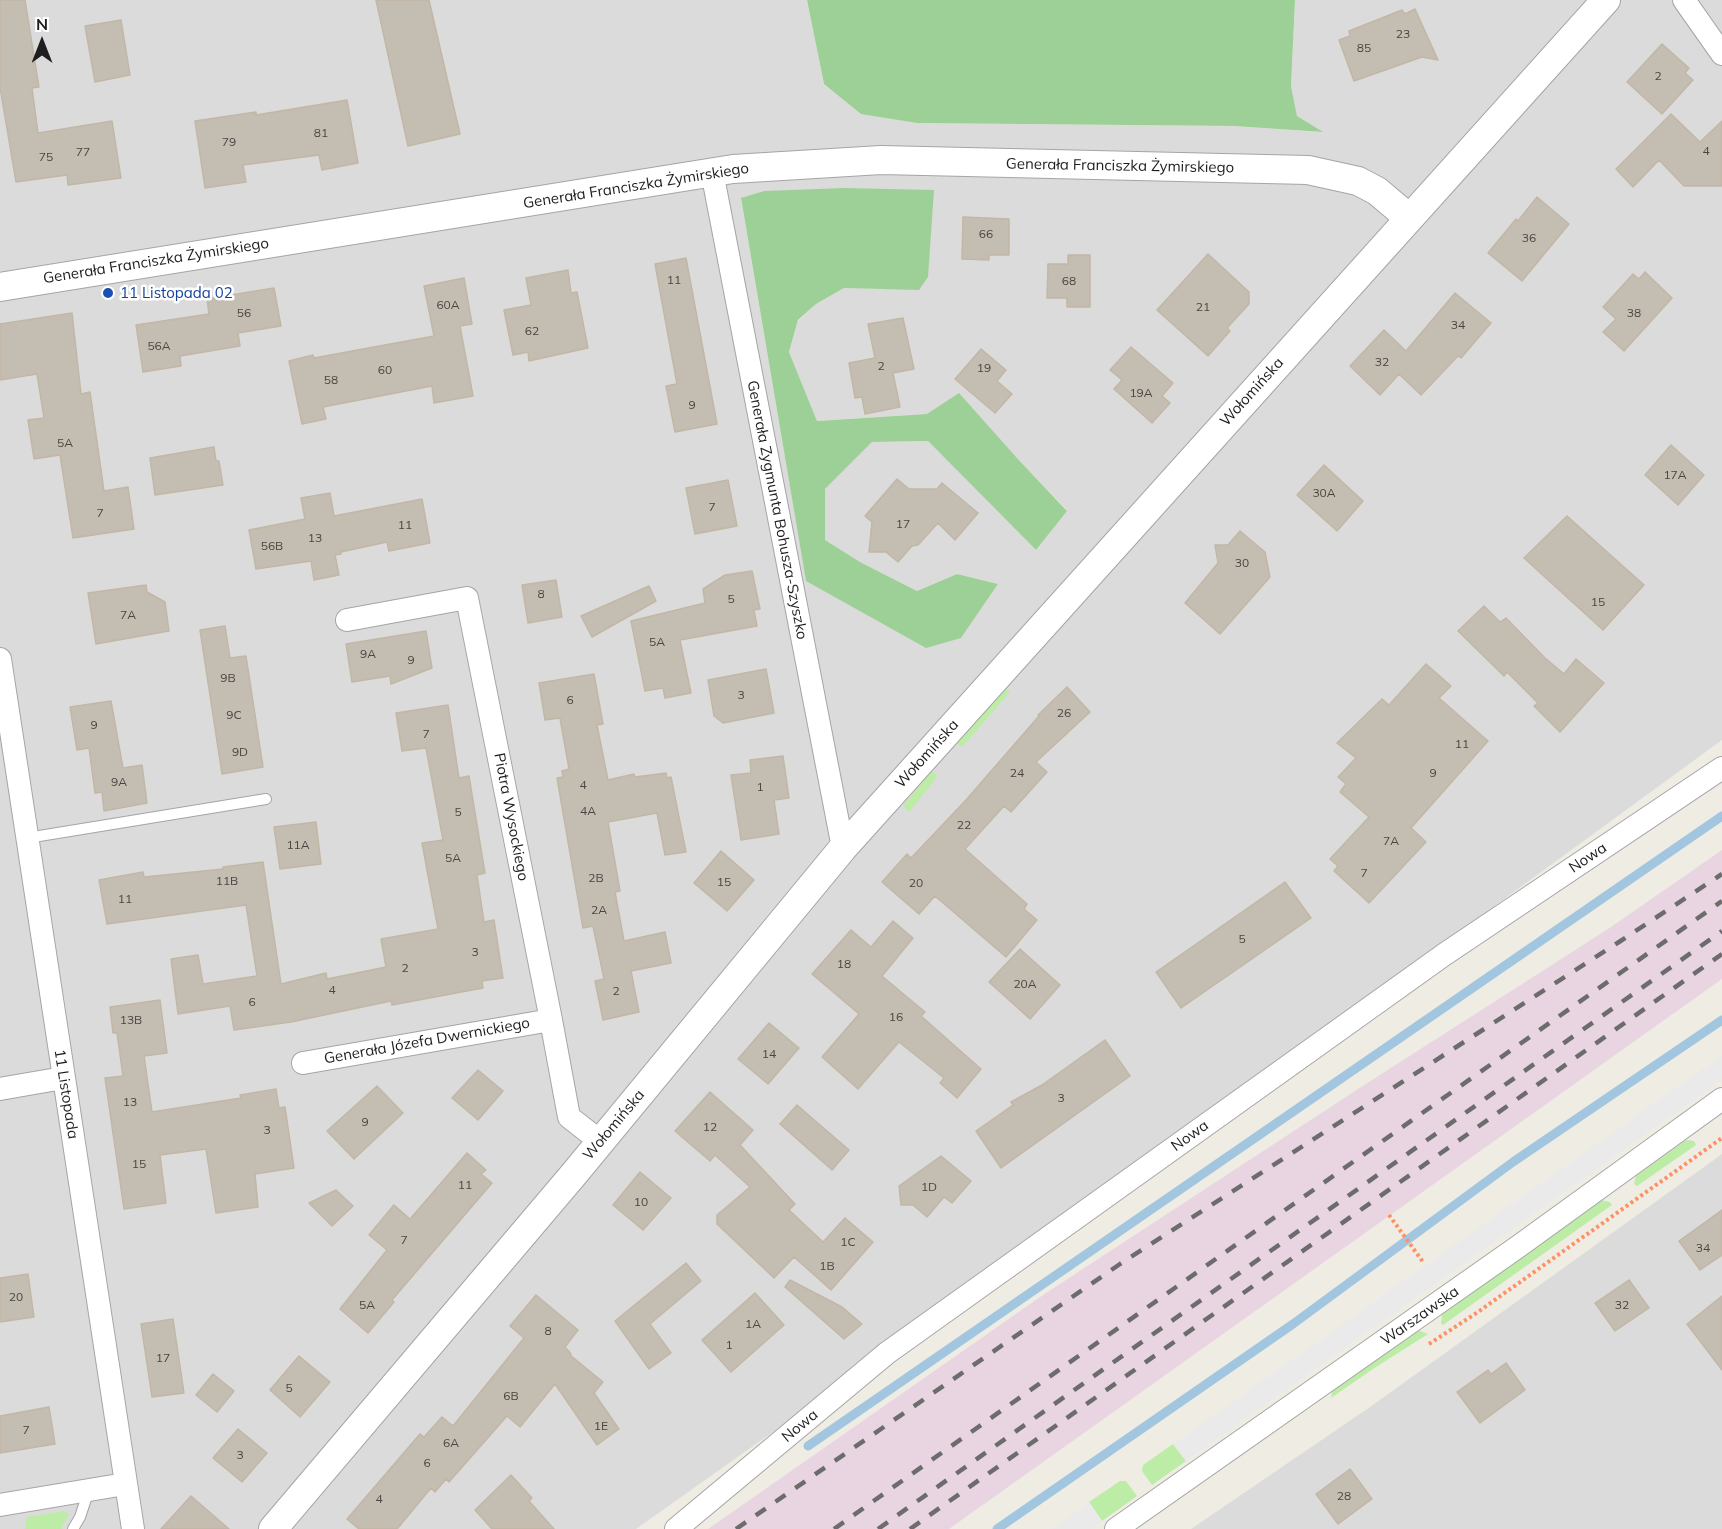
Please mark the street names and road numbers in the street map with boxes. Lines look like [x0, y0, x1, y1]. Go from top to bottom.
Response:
street label: Generała Franciszka Żymirskiego [1006, 155, 1234, 177]
street label: Generała Franciszka Żymirskiego [522, 159, 750, 213]
street label: Generała Franciszka Żymirskiego [42, 234, 270, 288]
street label: Wołomińska [1216, 354, 1288, 430]
street label: Generała Zygmunta Bohusza-Szyszko [743, 379, 811, 641]
street label: Wołomińska [891, 716, 963, 792]
street label: Piotra Wysockiego [490, 752, 532, 882]
street label: Nowa [1566, 839, 1610, 877]
street label: Generała Józefa Dwernickiego [323, 1014, 531, 1068]
street label: 11 Listopada [50, 1048, 82, 1140]
street label: Wołomińska [579, 1086, 649, 1164]
street label: Nowa [1168, 1117, 1212, 1155]
street label: Warszawska [1377, 1282, 1463, 1350]
street label: Nowa [778, 1406, 822, 1446]

